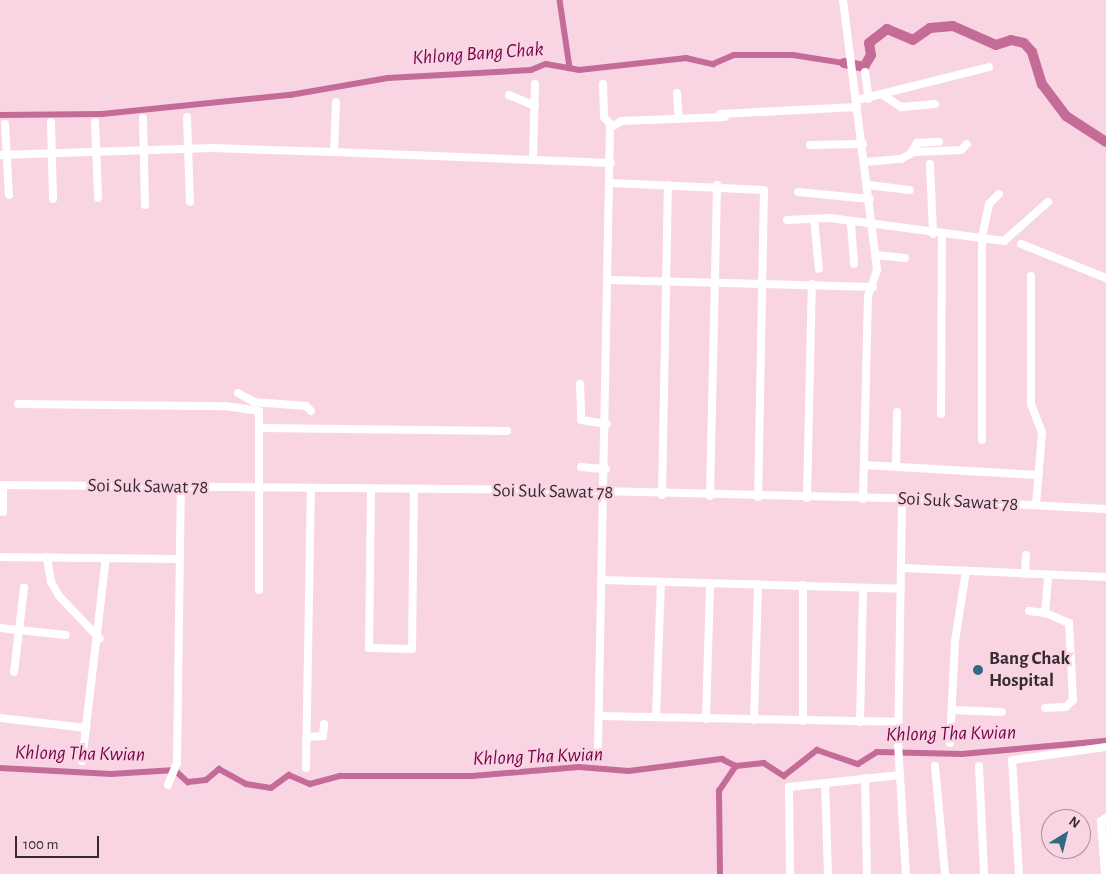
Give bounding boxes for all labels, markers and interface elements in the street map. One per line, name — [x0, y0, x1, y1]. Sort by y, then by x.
water label: Khlong Bang Chak — [412, 37, 544, 71]
street label: Soi Suk Sawat 78 — [87, 475, 209, 499]
street label: Soi Suk Sawat 78 — [492, 480, 614, 504]
street label: Soi Suk Sawat 78 — [897, 487, 1019, 517]
place label: Bang Chak Hospital — [989, 648, 1070, 692]
marker: Bang Chak Hospital — [971, 663, 985, 677]
water label: Khlong Tha Kwian — [886, 721, 1016, 747]
water label: Khlong Tha Kwian — [15, 741, 145, 767]
water label: Khlong Tha Kwian — [472, 743, 604, 771]
north arrow — [1041, 809, 1091, 859]
text: N — [1066, 814, 1082, 831]
scale bar — [18, 826, 101, 858]
text: 100 m — [23, 837, 58, 852]

